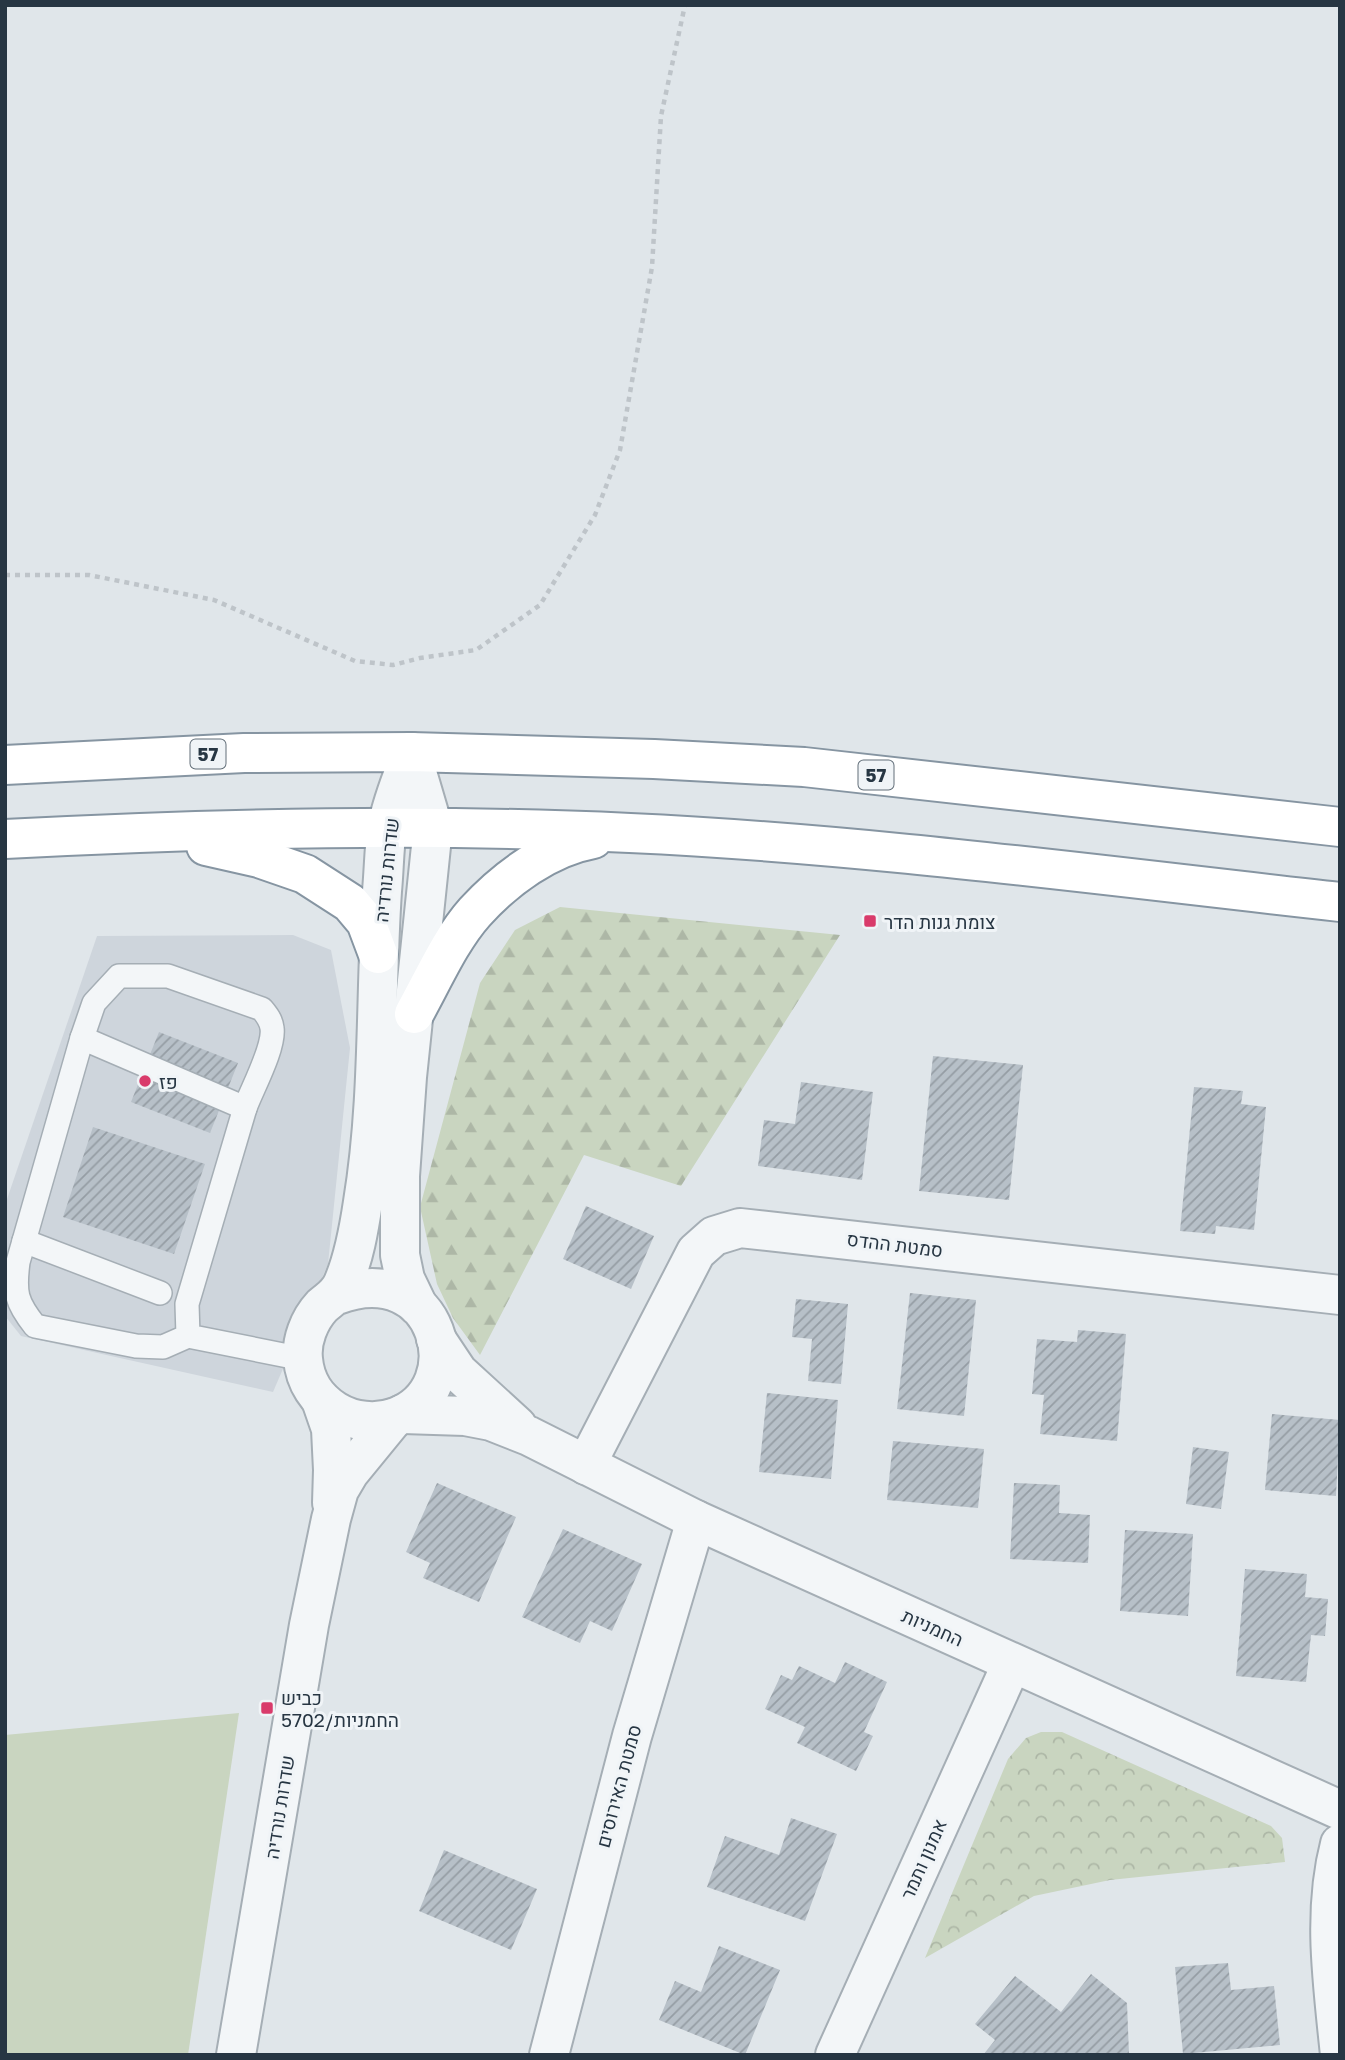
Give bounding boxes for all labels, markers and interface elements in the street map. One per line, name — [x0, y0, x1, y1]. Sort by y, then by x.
road number: 57 — [190, 740, 226, 768]
road number: 57 — [858, 760, 894, 790]
street label: שדרות נורדיה — [369, 817, 403, 923]
place label: צומת גנות הדר — [884, 910, 996, 933]
marker: צומת גנות הדר — [862, 913, 878, 929]
place label: פז — [159, 1070, 178, 1093]
marker: פז — [137, 1073, 153, 1089]
street label: סמטת ההדס — [846, 1227, 944, 1261]
street label: החמניות — [899, 1603, 967, 1651]
place label: כביש 5702/החמניות — [281, 1686, 399, 1731]
marker: כביש 5702/החמניות — [259, 1700, 275, 1716]
street label: סמטת האירוסים — [591, 1722, 645, 1850]
street label: שדרות נורדיה — [259, 1753, 299, 1861]
street label: אמנון ותמר — [895, 1815, 951, 1903]

